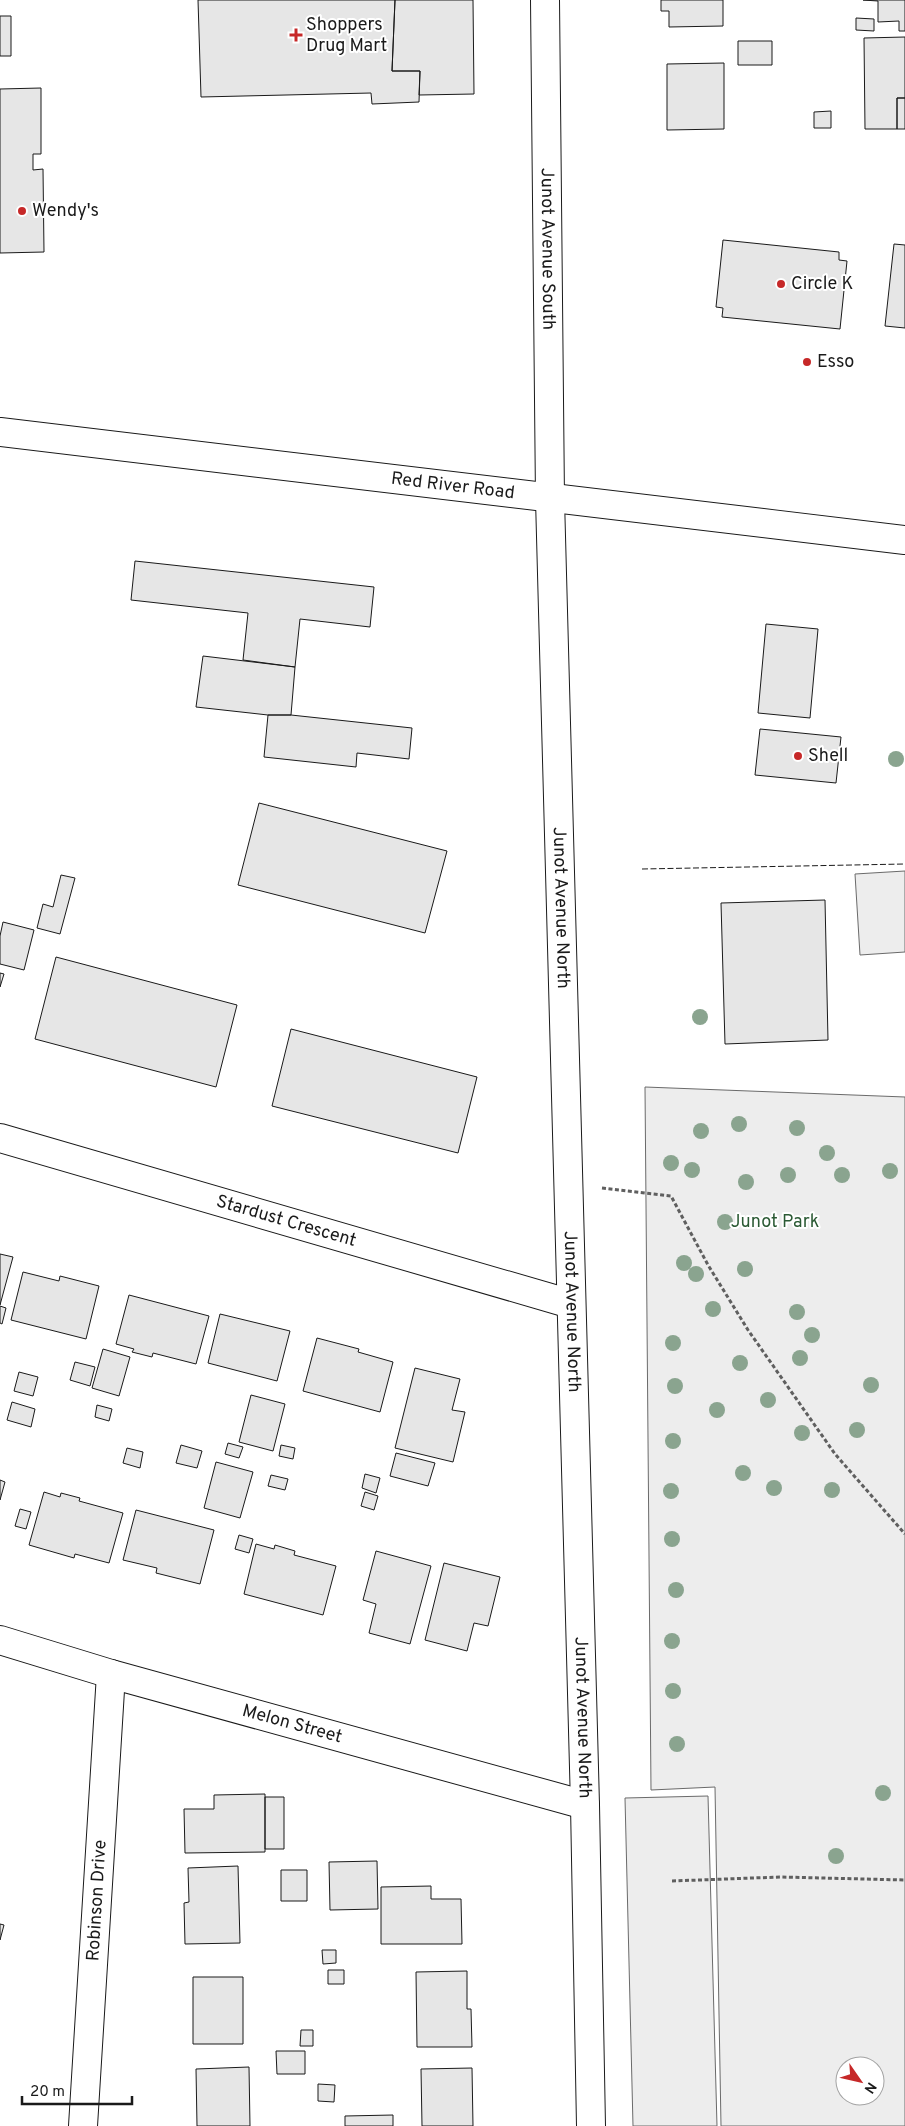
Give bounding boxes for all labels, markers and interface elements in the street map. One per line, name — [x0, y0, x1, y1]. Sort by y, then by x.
place label: Shoppers Drug Mart — [306, 14, 387, 58]
marker: Shoppers Drug Mart — [290, 29, 302, 41]
street label: Junot Avenue South — [535, 168, 560, 330]
place label: Wendy's — [32, 200, 99, 223]
marker: Wendy's — [16, 205, 28, 217]
place label: Circle K — [791, 273, 853, 296]
marker: Circle K — [775, 278, 787, 290]
place label: Esso — [817, 351, 854, 374]
marker: Esso — [801, 356, 813, 368]
street label: Red River Road — [390, 467, 516, 505]
place label: Shell — [808, 745, 848, 768]
marker: Shell — [792, 750, 804, 762]
street label: Junot Avenue North — [547, 827, 575, 989]
street label: Stardust Crescent — [213, 1190, 359, 1252]
park label: Junot Park — [731, 1211, 819, 1234]
street label: Junot Avenue North — [558, 1231, 585, 1393]
street label: Junot Avenue North — [569, 1636, 596, 1799]
street label: Melon Street — [239, 1699, 345, 1749]
street label: Robinson Drive — [82, 1839, 112, 1962]
north arrow — [835, 2056, 885, 2106]
scale bar — [22, 2074, 132, 2106]
text: N — [860, 2079, 879, 2096]
text: 20 m — [30, 2083, 65, 2102]

